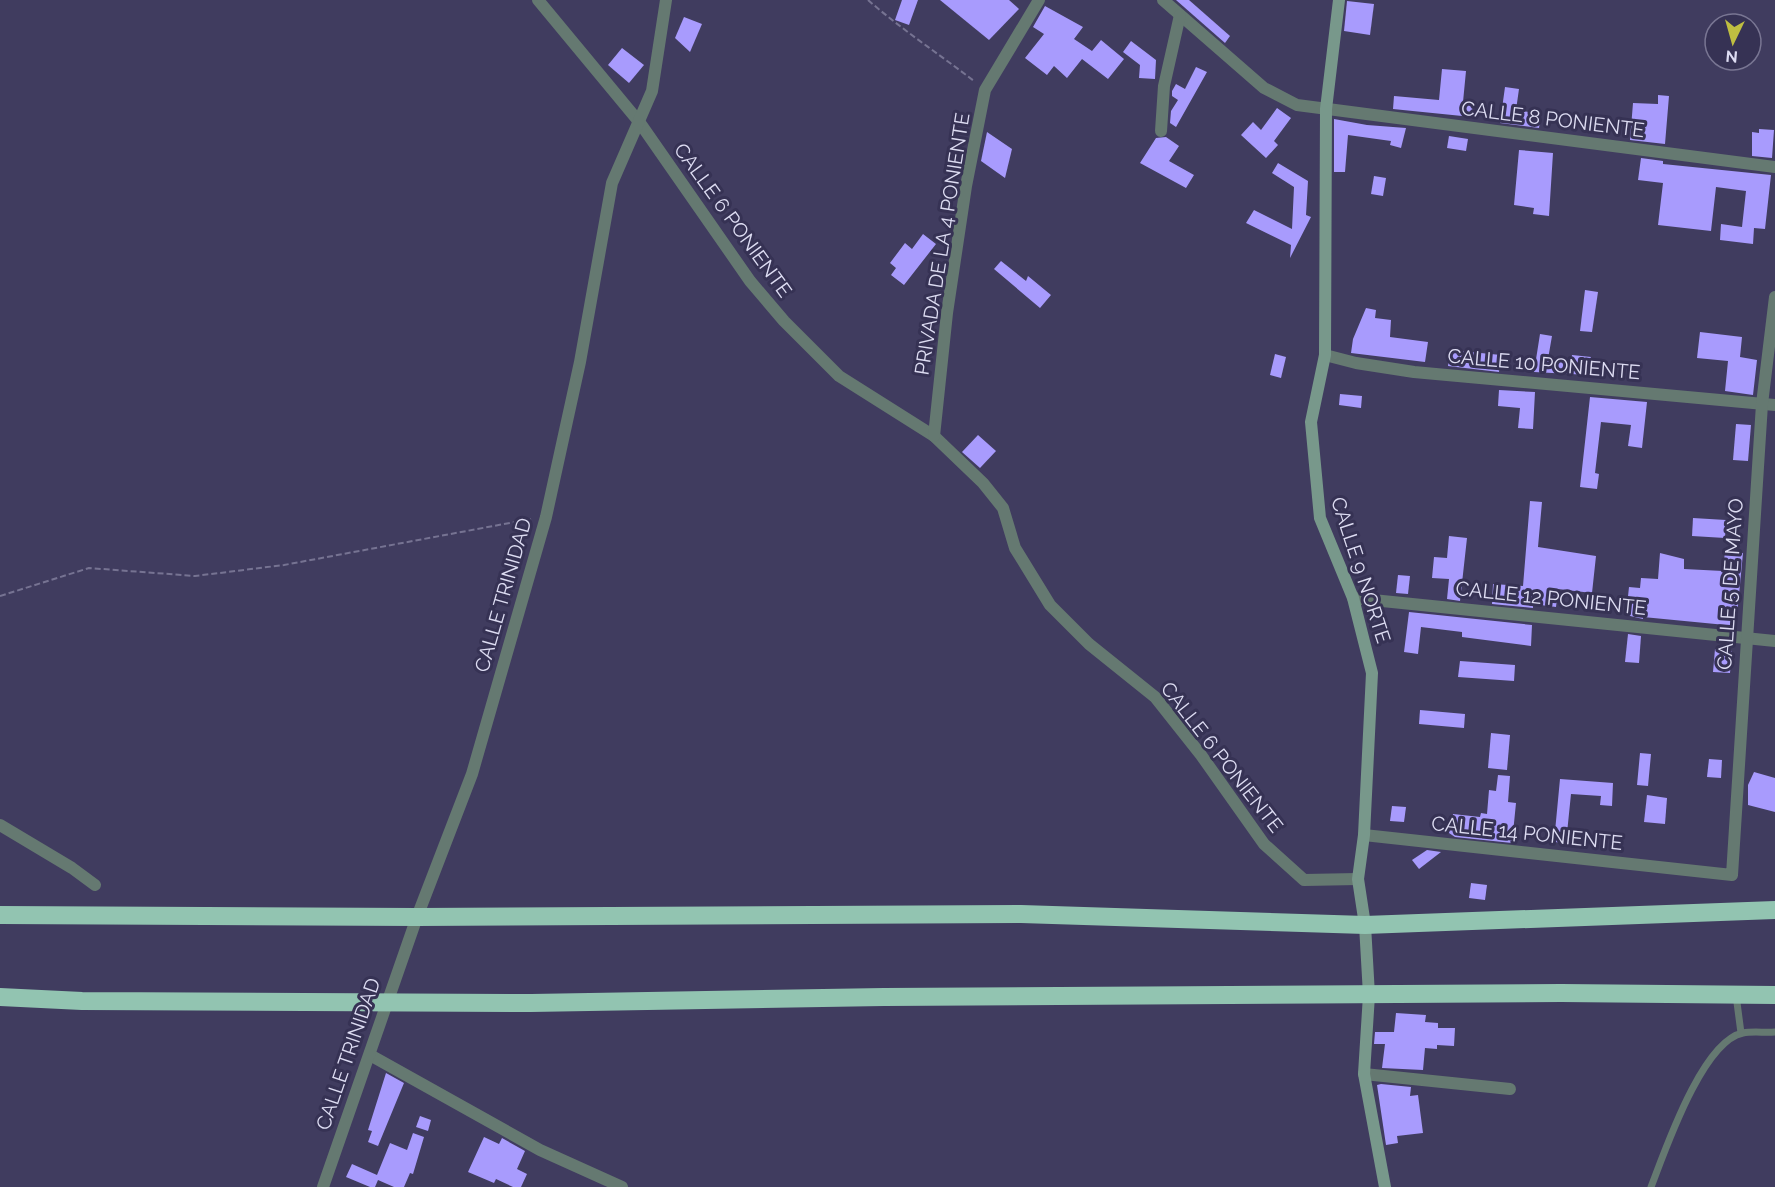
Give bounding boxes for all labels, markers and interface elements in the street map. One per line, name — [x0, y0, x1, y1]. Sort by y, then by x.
north arrow — [1703, 12, 1763, 72]
text: N — [1725, 46, 1739, 66]
street label: CALLE 8 PONIENTE — [1460, 96, 1646, 142]
street label: PRIVADA DE LA 4 PONIENTE — [909, 111, 975, 377]
street label: CALLE 6 PONIENTE — [669, 138, 797, 302]
street label: CALLE 10 PONIENTE — [1447, 344, 1641, 384]
street label: CALLE 9 NORTE — [1326, 494, 1396, 646]
street label: CALLE 5 DE MAYO — [1712, 497, 1748, 671]
street label: CALLE TRINIDAD — [470, 515, 536, 675]
street label: CALLE 12 PONIENTE — [1454, 576, 1648, 620]
street label: CALLE 6 PONIENTE — [1156, 677, 1288, 837]
street label: CALLE 14 PONIENTE — [1430, 811, 1624, 855]
street label: CALLE TRINIDAD — [311, 975, 385, 1133]

